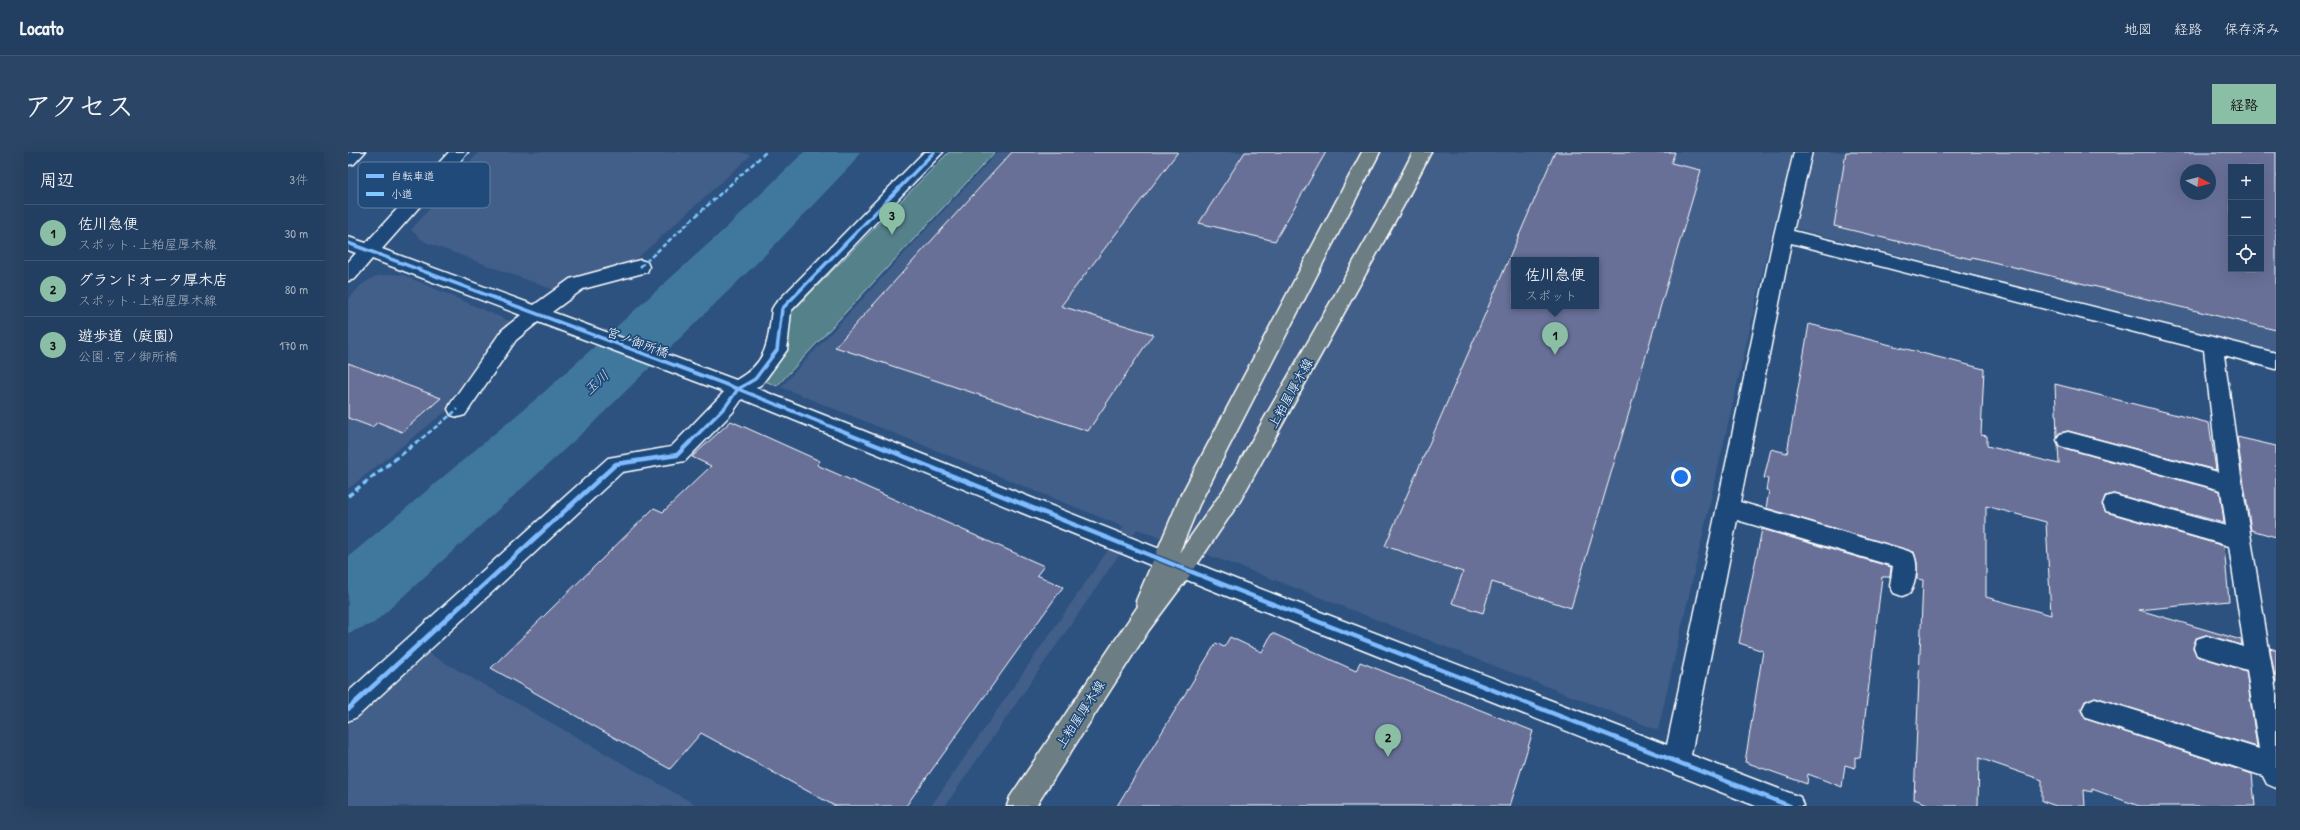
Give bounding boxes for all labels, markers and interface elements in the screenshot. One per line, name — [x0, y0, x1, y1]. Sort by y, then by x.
text: Locato — [20, 15, 64, 41]
text: 地図 — [2124, 19, 2152, 38]
text: 経路 — [2174, 19, 2202, 38]
text: 保存済み — [2224, 19, 2280, 38]
button: 経路 — [2212, 84, 2276, 124]
text: アクセス — [24, 87, 134, 125]
legend — [358, 162, 490, 208]
north arrow — [2180, 164, 2216, 200]
map controls — [2228, 164, 2264, 272]
button: + — [2228, 164, 2264, 200]
text: 周辺 — [40, 168, 74, 191]
text: 自転車道 — [391, 169, 435, 183]
text: 3件 — [289, 170, 308, 188]
text: 小道 — [391, 187, 413, 201]
button: − — [2228, 200, 2264, 236]
pin: 3 — [879, 202, 905, 235]
text: 佐川急便 — [78, 213, 138, 234]
text: 1 — [51, 224, 55, 242]
text: 30 m — [285, 224, 308, 242]
text: スポット · 上粕屋厚木線 — [78, 235, 217, 253]
button: locate — [2228, 236, 2264, 272]
popup — [1511, 257, 1599, 309]
text: 佐川急便 — [1525, 264, 1585, 285]
text: グランドオータ厚木店 — [78, 269, 228, 290]
text: 2 — [50, 280, 56, 298]
text: 80 m — [285, 280, 308, 298]
text: スポット — [1525, 286, 1577, 304]
text: スポット · 上粕屋厚木線 — [78, 291, 217, 309]
street label: 宮ノ御所橋 — [604, 322, 672, 362]
pin: 1 — [1542, 322, 1568, 355]
text: 遊歩道（庭園） — [78, 325, 183, 346]
text: 3 — [50, 336, 56, 354]
text: 170 m — [279, 336, 308, 354]
text: 公園 · 宮ノ御所橋 — [78, 347, 178, 365]
street label: 上粕屋厚木線 — [1263, 354, 1317, 431]
water label: 玉川 — [579, 366, 613, 398]
your location — [1671, 467, 1691, 487]
street label: 上粕屋厚木線 — [1051, 676, 1109, 752]
pin: 2 — [1375, 724, 1401, 757]

